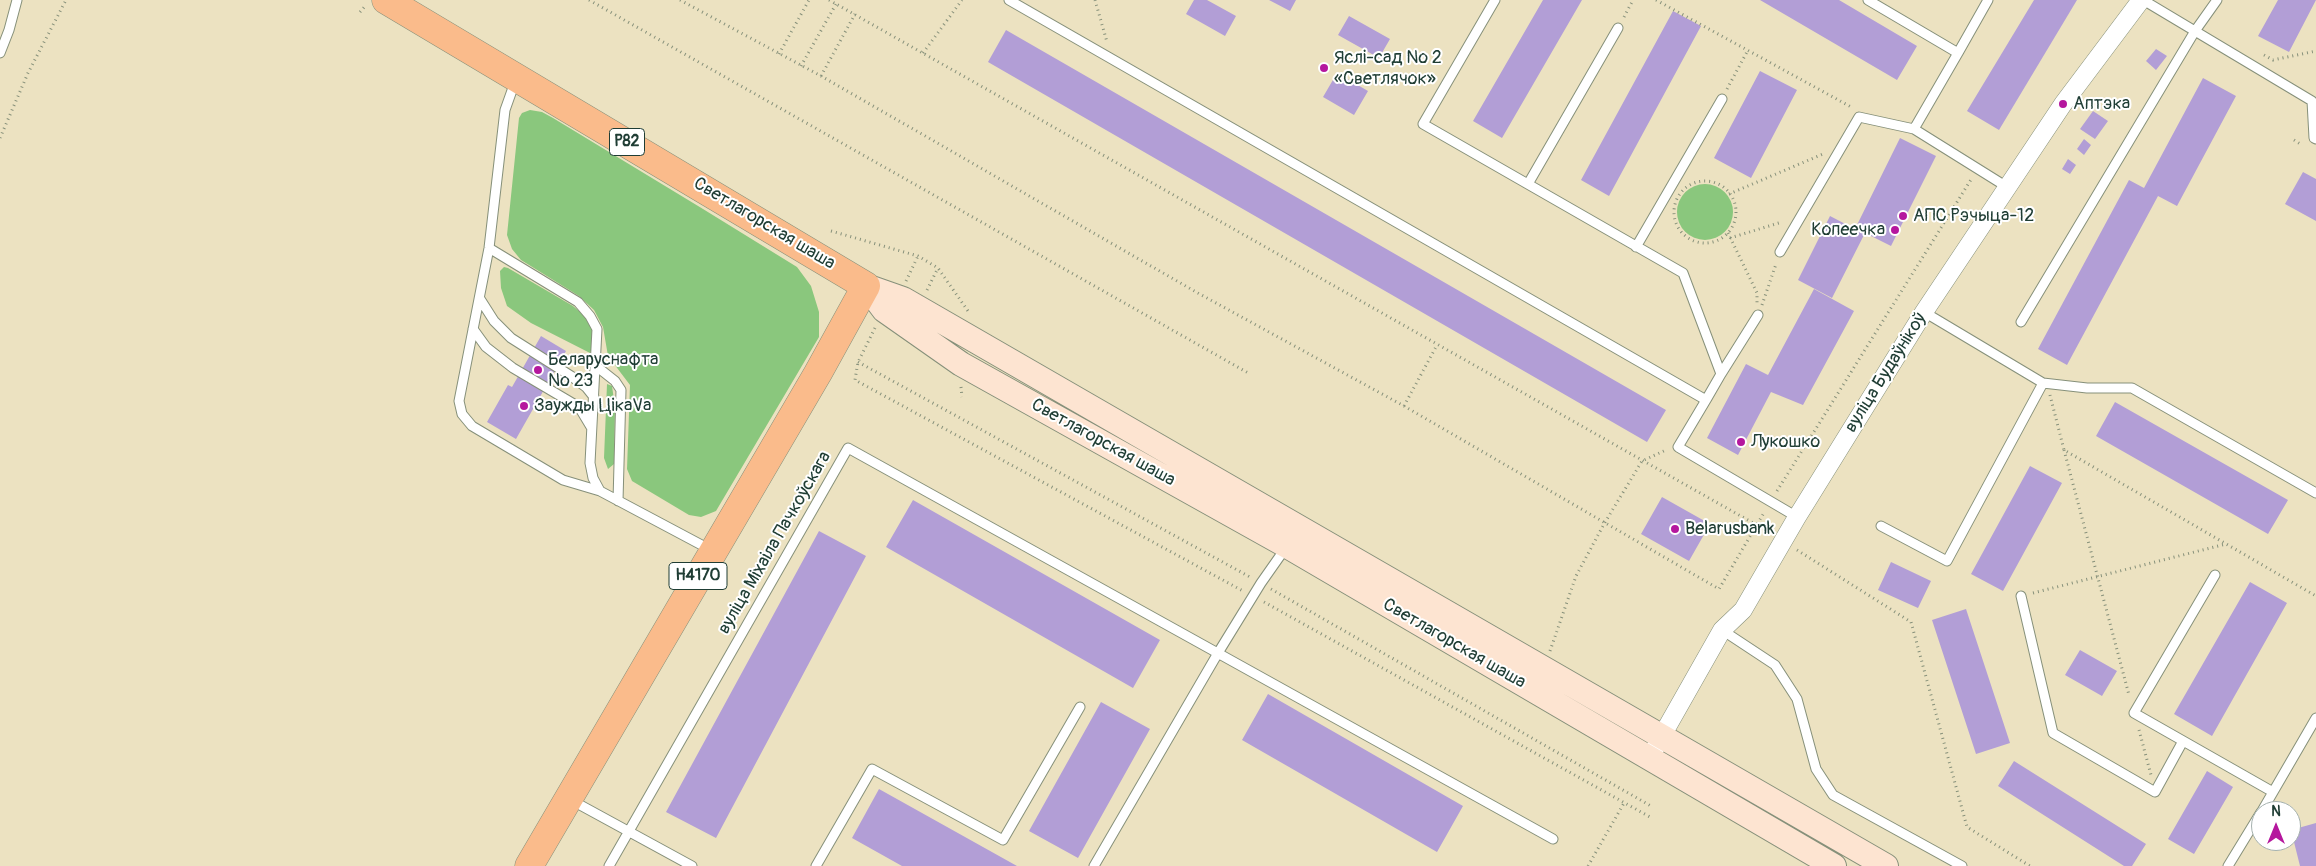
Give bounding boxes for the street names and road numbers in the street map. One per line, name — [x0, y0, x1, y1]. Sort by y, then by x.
road number: Р82 — [610, 128, 644, 156]
street label: Светлагорская шаша — [689, 173, 839, 275]
street label: вуліца Будаўнікоў — [1841, 309, 1931, 437]
street label: Светлагорская шаша — [1027, 394, 1179, 492]
street label: вуліца Міхаіла Пачкоўскага — [714, 448, 836, 638]
road number: Н4170 — [669, 562, 727, 590]
street label: Светлагорская шаша — [1379, 594, 1529, 694]

